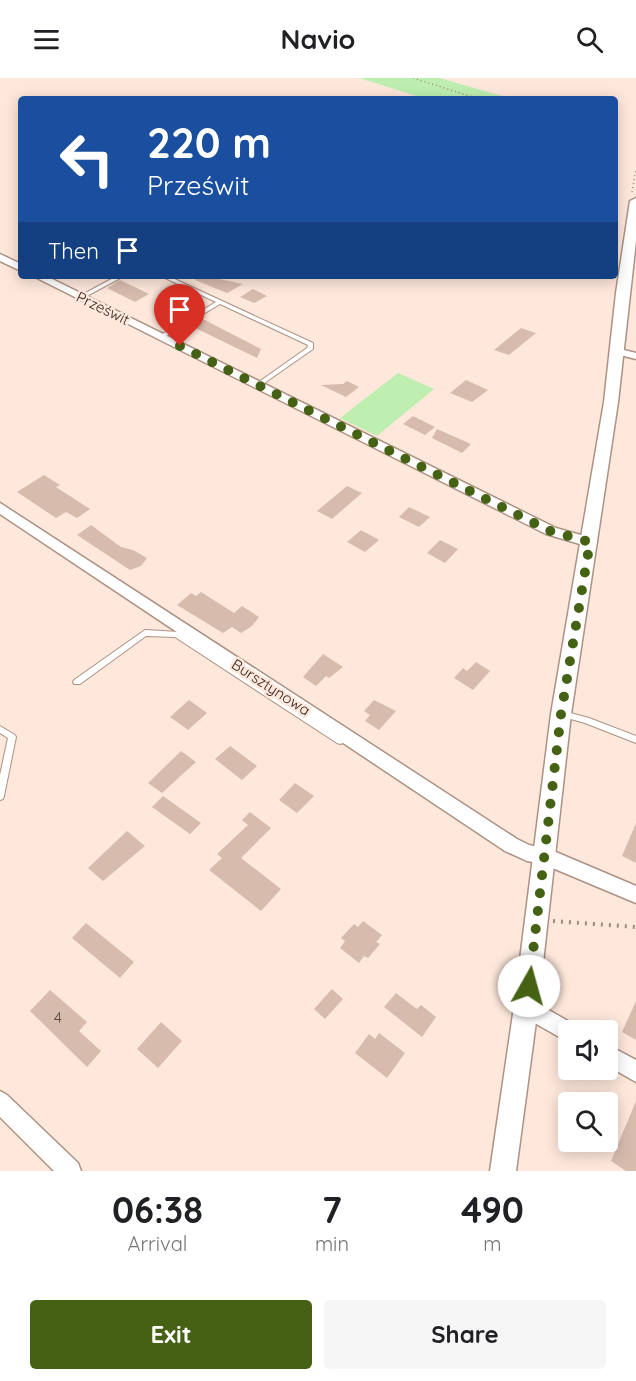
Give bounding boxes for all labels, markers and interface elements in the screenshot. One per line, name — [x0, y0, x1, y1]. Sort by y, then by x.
text: Navio — [281, 22, 355, 56]
icon: menu — [30, 23, 63, 56]
icon: search — [573, 23, 606, 56]
text: 220 m — [147, 116, 271, 169]
icon: left — [48, 120, 126, 198]
text: Prześwit — [147, 168, 249, 202]
icon: arrive — [111, 234, 144, 267]
text: Then — [48, 237, 99, 265]
pin — [154, 284, 205, 346]
street label: Prześwit — [73, 287, 133, 329]
icon: arrive — [163, 293, 196, 326]
street label: Bursztynowa — [228, 655, 314, 719]
position arrow — [497, 954, 561, 1018]
house number: 4 — [54, 1008, 62, 1027]
map controls — [558, 1020, 618, 1152]
button: sound — [558, 1020, 618, 1080]
button: search — [558, 1092, 618, 1152]
text: 06:38 — [112, 1187, 203, 1232]
text: 7 — [322, 1187, 342, 1232]
text: 490 — [461, 1187, 524, 1232]
text: Arrival — [127, 1231, 187, 1256]
text: min — [315, 1231, 349, 1256]
text: m — [483, 1231, 502, 1256]
button: Exit — [30, 1300, 312, 1369]
button: Share — [324, 1300, 606, 1369]

